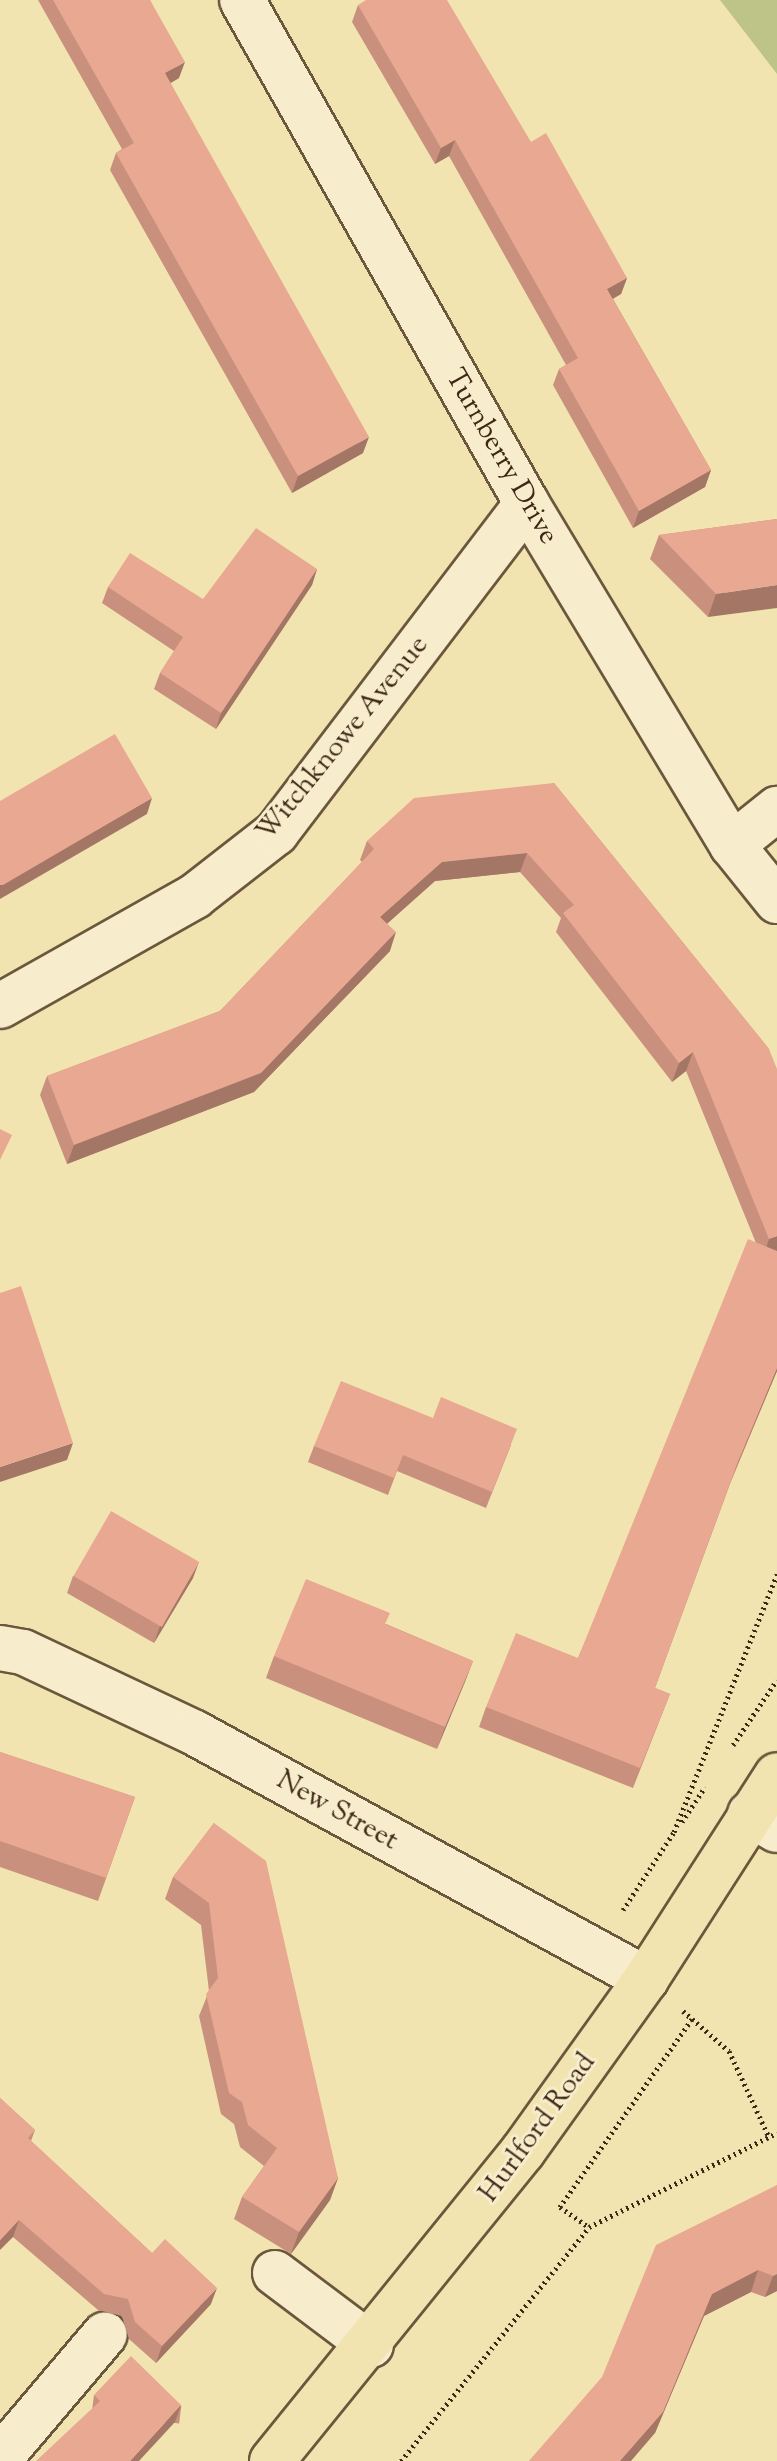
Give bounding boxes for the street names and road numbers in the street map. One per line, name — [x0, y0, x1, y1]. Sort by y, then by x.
street label: Turnberry Drive — [437, 363, 565, 551]
street label: Witchknowe Avenue — [250, 630, 436, 848]
street label: New Street — [270, 1764, 404, 1858]
street label: Hurlford Road — [473, 2047, 603, 2209]

